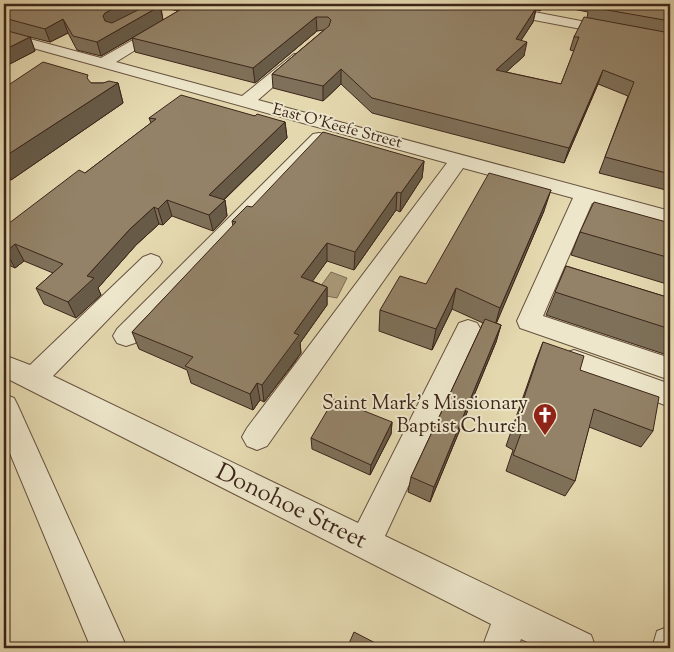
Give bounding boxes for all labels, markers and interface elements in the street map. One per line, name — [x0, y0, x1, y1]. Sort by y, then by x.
street label: East O'Keefe Street — [270, 99, 405, 155]
place label: Saint Mark's Missionary Baptist Church — [322, 390, 528, 442]
church icon: Saint Mark's Missionary Baptist Church — [532, 402, 558, 436]
street label: Donohoe Street — [210, 456, 372, 558]

